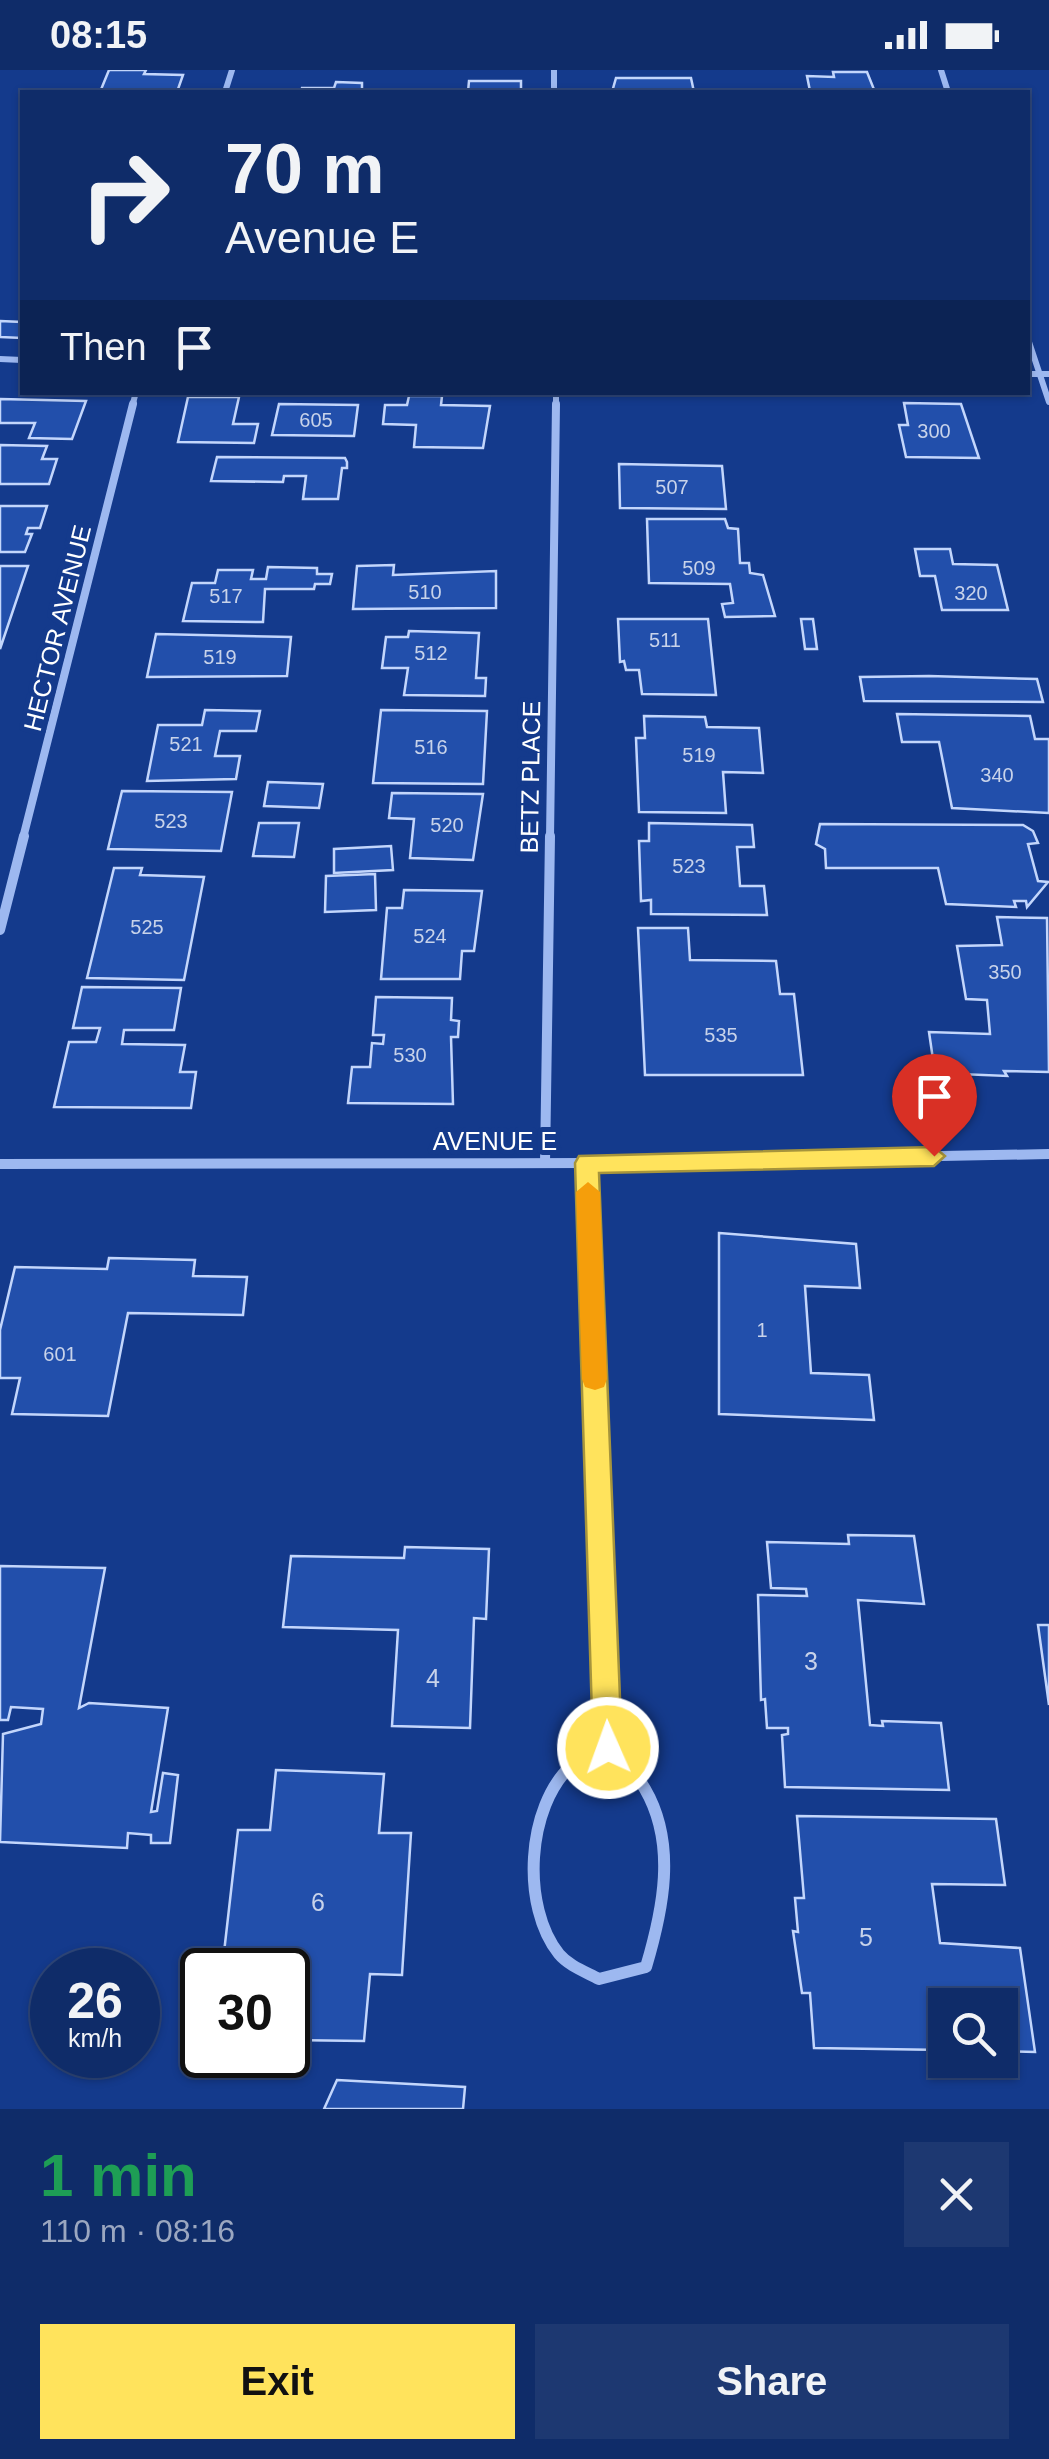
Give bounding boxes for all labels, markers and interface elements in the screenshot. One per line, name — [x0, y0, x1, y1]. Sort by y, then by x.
text: 08:15 — [50, 14, 147, 56]
icon: right — [60, 130, 190, 260]
text: 70 m — [225, 130, 385, 208]
text: Avenue E — [225, 212, 419, 263]
icon: arrive — [167, 320, 222, 375]
text: Then — [60, 326, 147, 368]
house number: 605 — [299, 409, 333, 431]
house number: 300 — [917, 420, 951, 442]
house number: 507 — [655, 476, 689, 498]
street label: HECTOR AVENUE — [18, 522, 96, 734]
house number: 509 — [682, 557, 716, 579]
house number: 510 — [408, 581, 442, 603]
house number: 320 — [954, 582, 988, 604]
house number: 517 — [209, 585, 243, 607]
house number: 511 — [649, 629, 681, 651]
house number: 512 — [414, 642, 448, 664]
house number: 519 — [203, 646, 237, 668]
street label: BETZ PLACE — [515, 700, 545, 854]
house number: 521 — [169, 733, 203, 755]
house number: 516 — [414, 736, 448, 758]
house number: 519 — [682, 744, 716, 766]
house number: 340 — [980, 764, 1014, 786]
house number: 523 — [154, 810, 188, 832]
house number: 520 — [430, 814, 464, 836]
house number: 523 — [672, 855, 706, 877]
house number: 525 — [130, 916, 164, 938]
house number: 524 — [413, 925, 447, 947]
house number: 350 — [988, 961, 1022, 983]
house number: 535 — [704, 1024, 738, 1046]
house number: 530 — [393, 1044, 427, 1066]
pin — [892, 1054, 977, 1157]
icon: arrive — [907, 1069, 962, 1124]
street label: AVENUE E — [433, 1127, 557, 1155]
house number: 1 — [756, 1319, 768, 1341]
house number: 601 — [43, 1343, 77, 1365]
house number: 3 — [804, 1647, 818, 1675]
house number: 4 — [426, 1664, 440, 1692]
position arrow — [556, 1696, 660, 1800]
house number: 6 — [311, 1888, 325, 1916]
house number: 5 — [859, 1923, 873, 1951]
speed limit sign: 30 — [180, 1948, 310, 2078]
text: 26 — [67, 1973, 123, 2029]
map controls — [928, 1988, 1018, 2078]
button: search — [928, 1988, 1018, 2078]
text: km/h — [68, 2024, 122, 2052]
text: 1 min — [40, 2142, 197, 2209]
button: close — [904, 2142, 1009, 2247]
text: 110 m · 08:16 — [40, 2213, 235, 2249]
button: Exit — [40, 2324, 515, 2439]
button: Share — [535, 2324, 1009, 2439]

